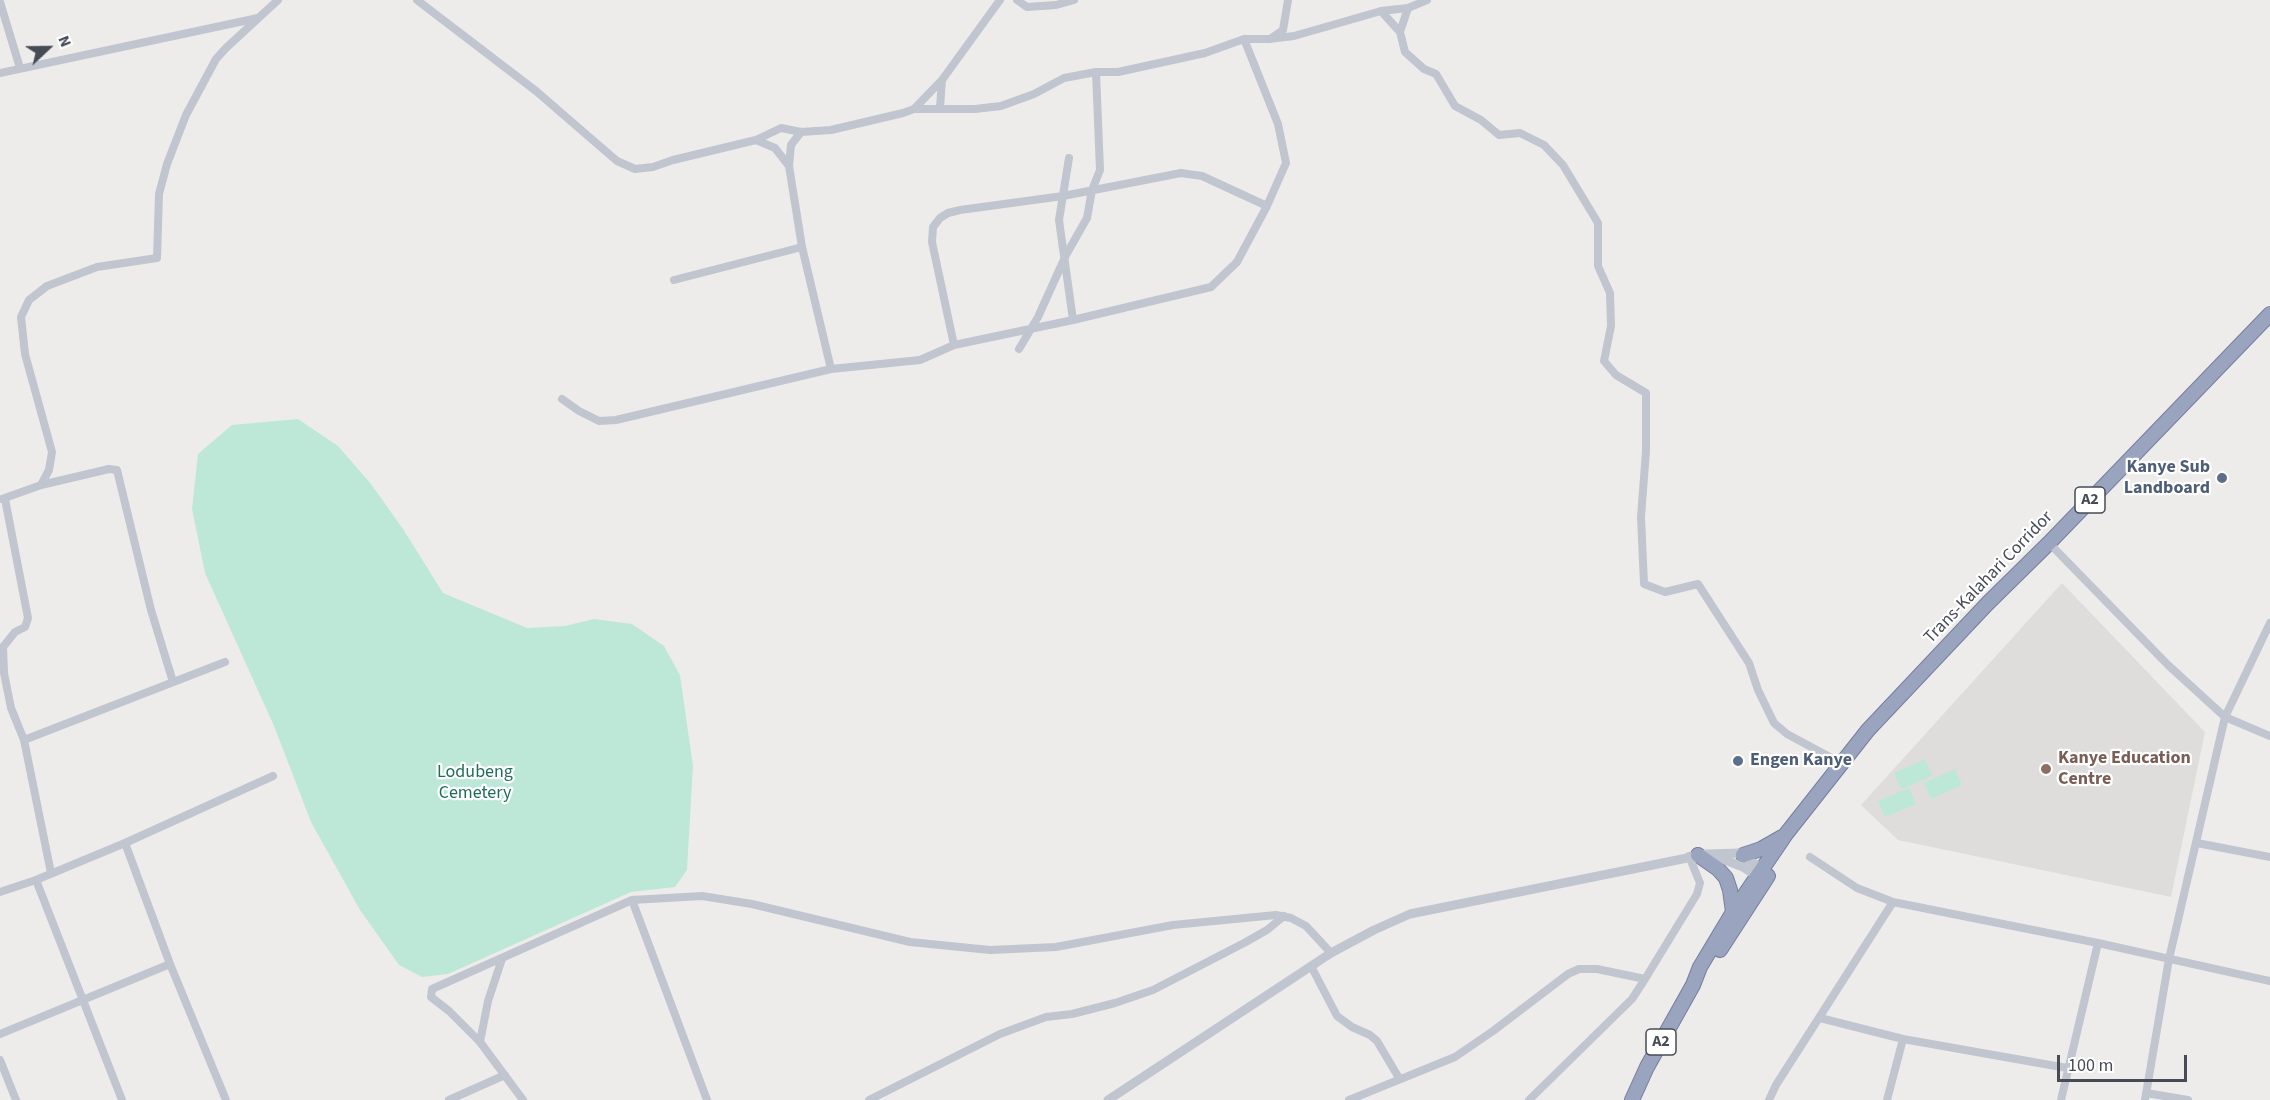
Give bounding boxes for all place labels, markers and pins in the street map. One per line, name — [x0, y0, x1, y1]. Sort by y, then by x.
place label: Kanye Sub Landboard — [2124, 457, 2210, 500]
marker: Kanye Sub Landboard — [2215, 471, 2229, 485]
place label: Kanye Education Centre — [2058, 748, 2191, 790]
place label: Engen Kanye — [1750, 750, 1852, 772]
marker: Engen Kanye — [1731, 754, 1745, 768]
marker: Kanye Education Centre — [2039, 762, 2053, 776]

